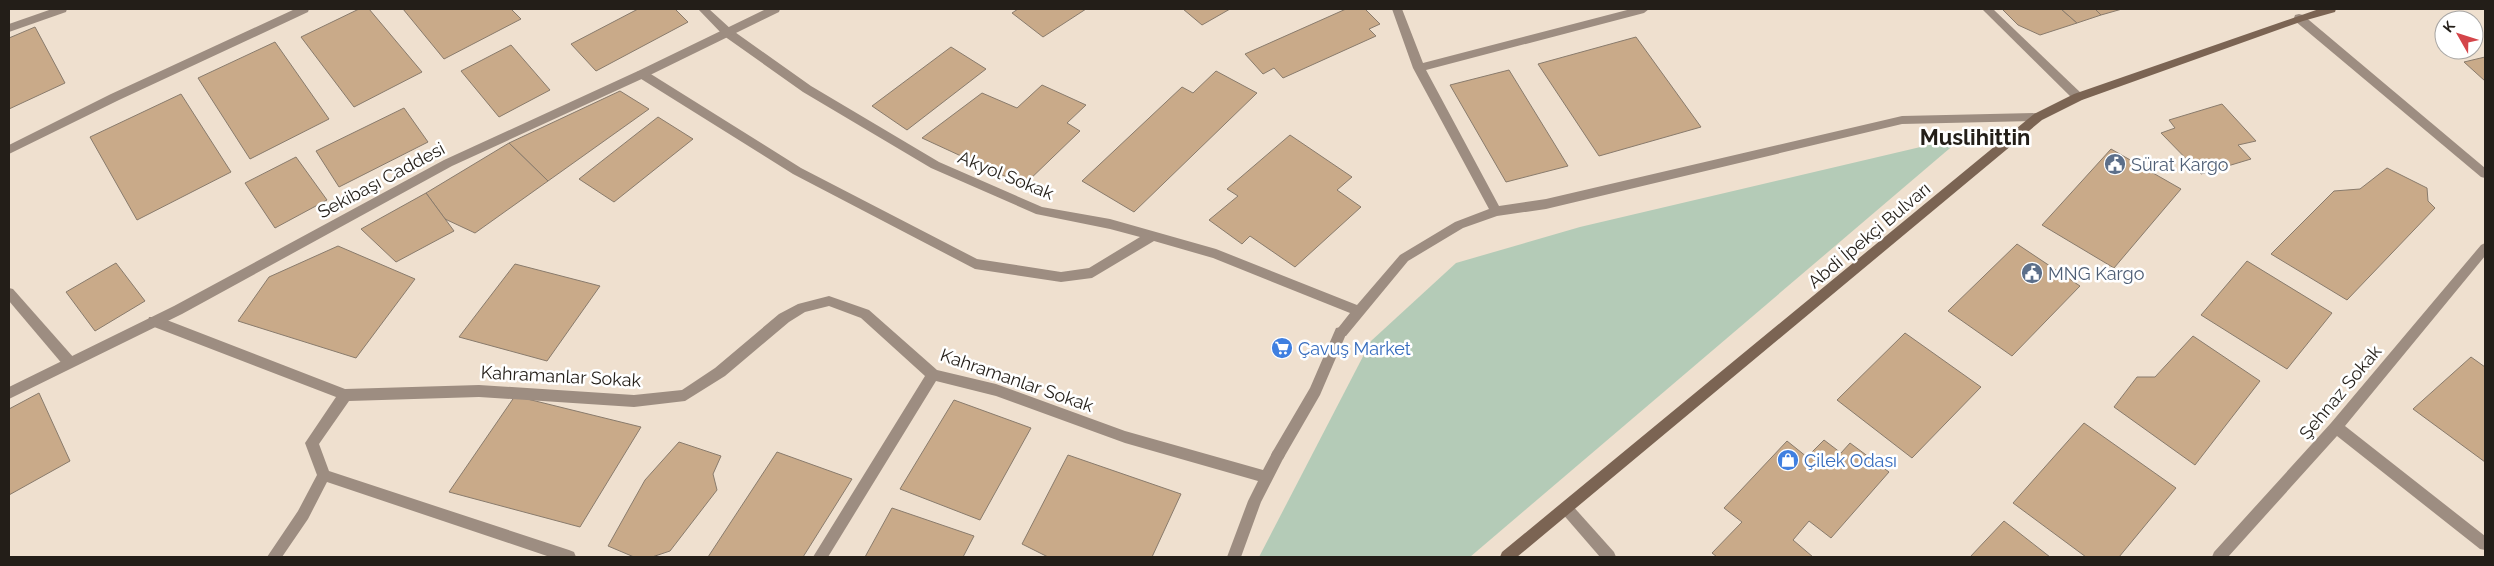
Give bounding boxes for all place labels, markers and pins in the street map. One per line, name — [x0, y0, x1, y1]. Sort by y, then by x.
public building icon: Sürat Kargo — [2103, 152, 2127, 176]
place label: Sürat Kargo — [2131, 154, 2229, 175]
public building icon: MNG Kargo — [2020, 261, 2044, 285]
place label: MNG Kargo — [2048, 263, 2145, 284]
supermarket icon: Çavuş Market — [1270, 336, 1294, 360]
place label: Çavuş Market — [1298, 338, 1411, 359]
shop icon: Çilek Odası — [1776, 448, 1800, 472]
place label: Çilek Odası — [1804, 450, 1897, 471]

